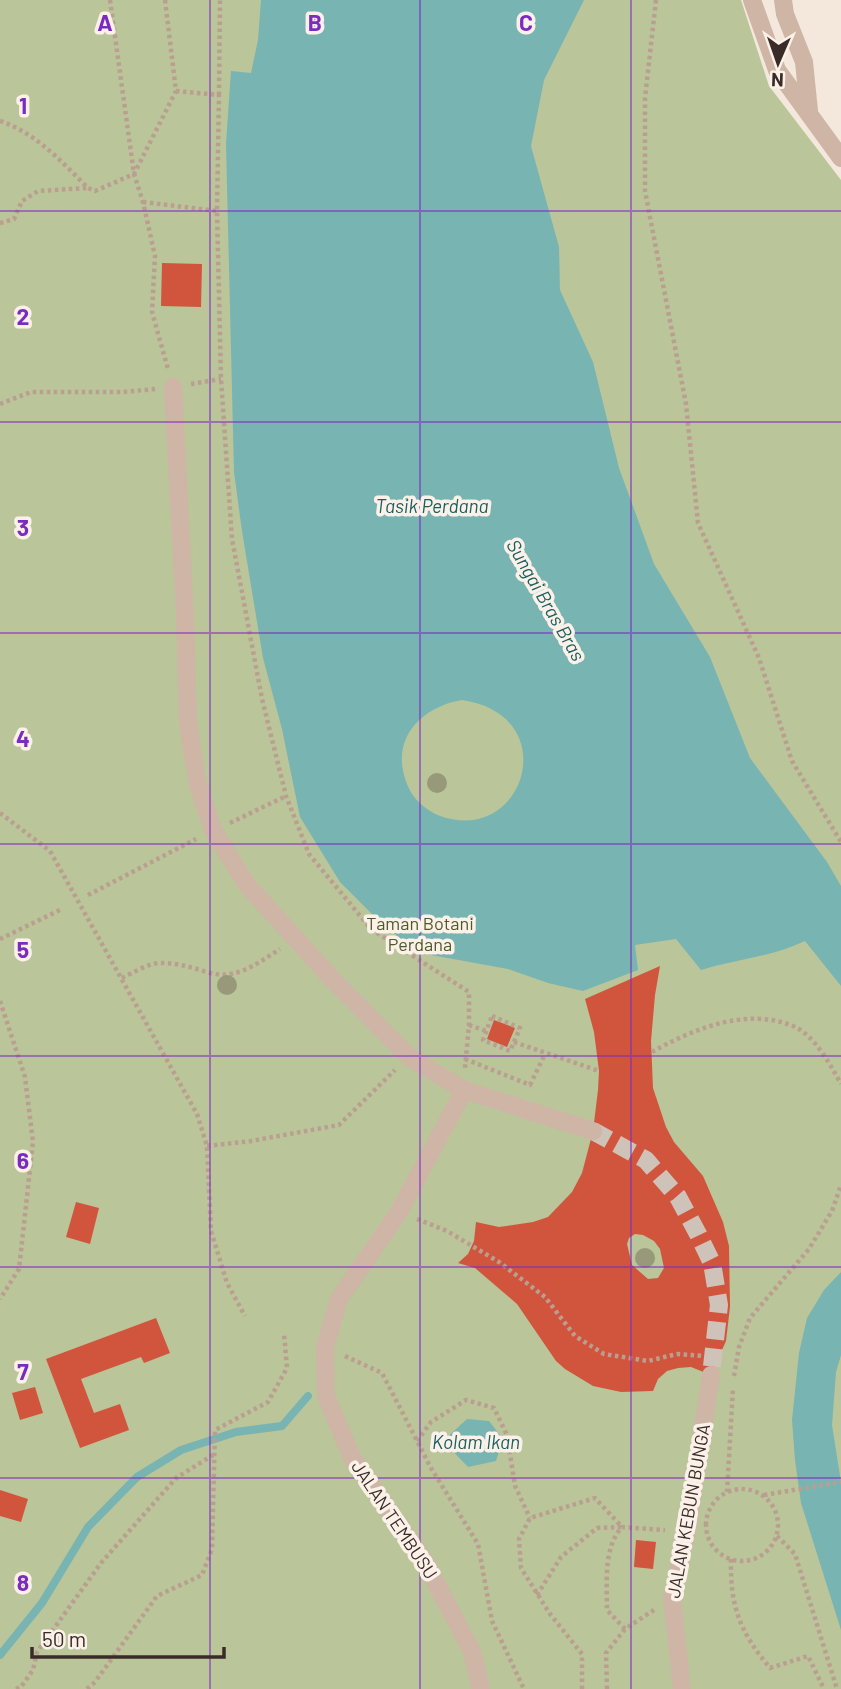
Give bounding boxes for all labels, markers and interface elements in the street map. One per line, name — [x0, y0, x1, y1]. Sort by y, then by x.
text: A — [97, 8, 113, 36]
text: B — [308, 8, 322, 36]
text: C — [519, 8, 533, 36]
north arrow — [743, 28, 813, 98]
text: N — [771, 69, 784, 92]
text: 1 — [19, 91, 27, 119]
text: 2 — [17, 302, 29, 330]
water label: Tasik Perdana — [375, 494, 489, 517]
text: 3 — [17, 513, 29, 541]
water label: Sungai Bras Bras — [502, 535, 591, 665]
text: 4 — [16, 724, 30, 752]
park label: Taman Botani Perdana — [366, 912, 474, 955]
text: 5 — [17, 935, 29, 963]
text: 6 — [17, 1146, 29, 1174]
text: 7 — [17, 1357, 29, 1385]
street label: JALAN KEBUN BUNGA — [662, 1422, 714, 1600]
water label: Kolam Ikan — [432, 1430, 520, 1453]
street label: JALAN TEMBUSU — [347, 1456, 443, 1583]
text: 8 — [17, 1568, 29, 1596]
scale bar — [32, 1616, 224, 1660]
text: 50 m — [42, 1626, 86, 1651]

